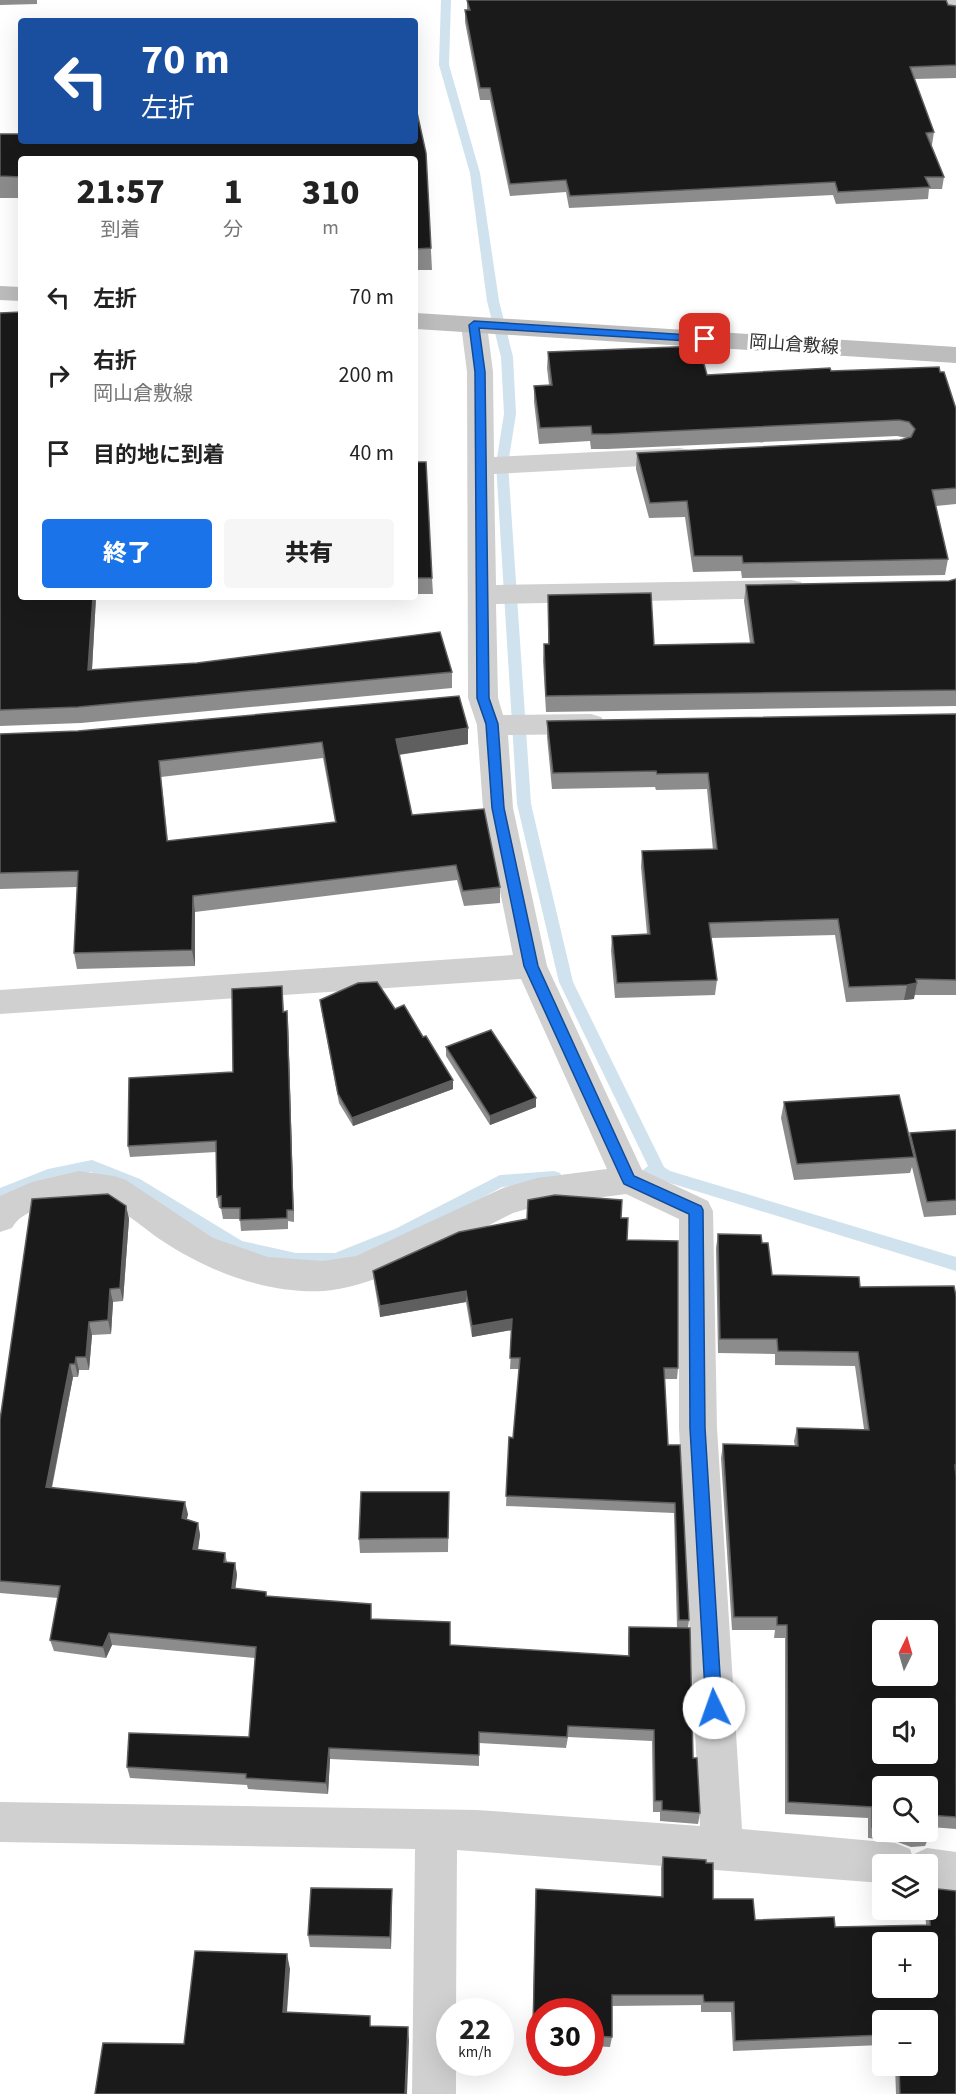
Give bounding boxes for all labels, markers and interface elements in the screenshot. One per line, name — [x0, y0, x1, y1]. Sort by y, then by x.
text: 70 m — [141, 30, 230, 90]
icon: left — [42, 42, 120, 120]
text: 左折 — [141, 89, 195, 128]
text: 21:57 — [77, 166, 165, 217]
text: 1 — [224, 166, 243, 217]
text: 310 — [302, 167, 359, 218]
text: m — [322, 214, 339, 242]
text: 到着 — [101, 216, 141, 244]
text: 分 — [223, 216, 243, 244]
icon: left — [42, 281, 75, 314]
text: 70 m — [349, 281, 394, 313]
text: 左折 — [93, 283, 137, 315]
pin — [679, 313, 730, 364]
icon: arrive — [688, 322, 721, 355]
street label: 岡山倉敷線 — [748, 329, 840, 361]
text: 右折 — [93, 345, 137, 377]
icon: right — [42, 359, 75, 392]
text: 200 m — [339, 359, 394, 391]
text: 岡山倉敷線 — [93, 380, 193, 408]
icon: arrive — [42, 437, 75, 470]
text: 40 m — [349, 437, 394, 469]
text: 目的地に到着 — [93, 439, 225, 471]
button: 終了 — [42, 519, 212, 588]
button: 共有 — [224, 519, 394, 588]
north arrow — [872, 1620, 938, 1686]
map controls — [872, 1620, 938, 2076]
position arrow — [682, 1676, 746, 1740]
button: sound — [872, 1698, 938, 1764]
button: search — [872, 1776, 938, 1842]
button: layers — [872, 1854, 938, 1920]
button: + — [872, 1932, 938, 1998]
speed limit sign: 30 — [526, 1998, 604, 2076]
text: 22 — [459, 2008, 491, 2051]
button: − — [872, 2010, 938, 2076]
text: km/h — [458, 2042, 492, 2063]

